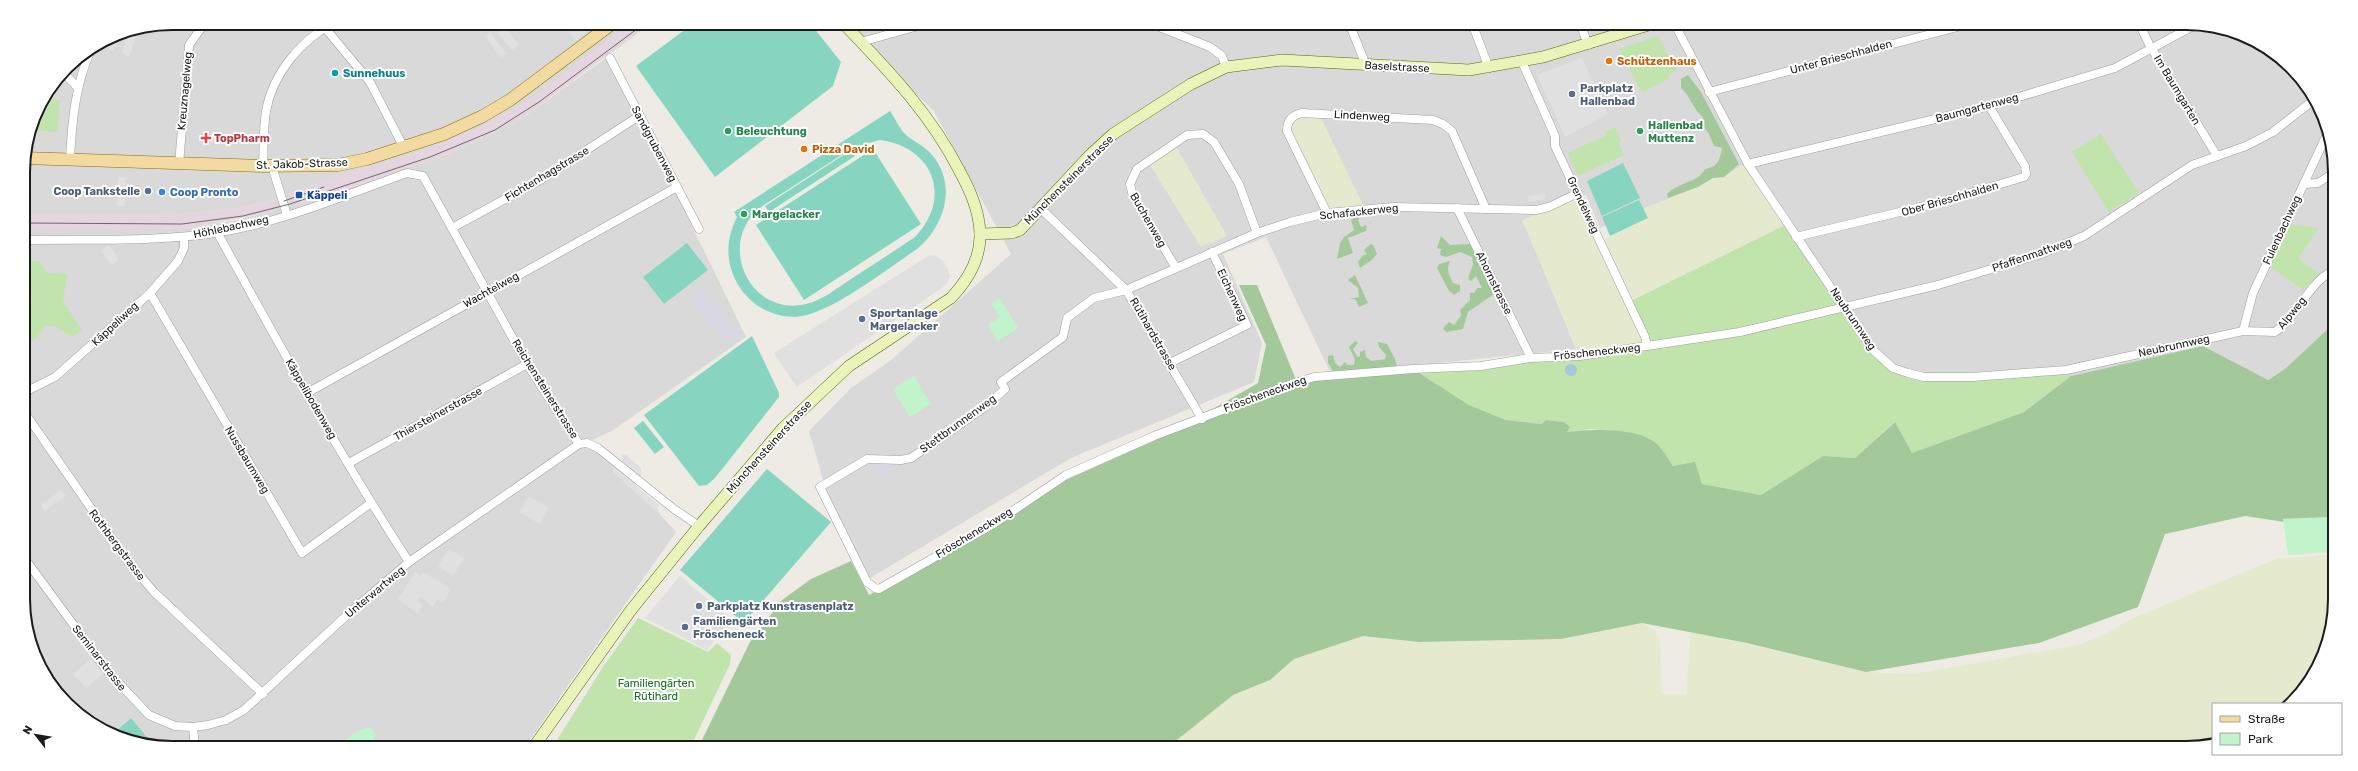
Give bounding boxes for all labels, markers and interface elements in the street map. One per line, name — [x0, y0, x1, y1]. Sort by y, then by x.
street label: Unter Brieschhalden — [1789, 37, 1893, 77]
street label: Kreuznagelweg — [175, 51, 195, 131]
street label: Im Baumgarten — [2151, 53, 2203, 127]
place label: Schützenhaus — [1617, 55, 1697, 68]
marker: Schützenhaus — [1604, 56, 1614, 66]
street label: Baselstrasse — [1364, 59, 1430, 75]
place label: Sunnehuus — [343, 67, 405, 80]
marker: Sunnehuus — [330, 68, 340, 78]
place label: Parkplatz Hallenbad — [1580, 82, 1635, 108]
marker: Parkplatz Hallenbad — [1567, 89, 1577, 99]
street label: Baumgartenweg — [1934, 91, 2020, 125]
street label: Sandgrubenweg — [628, 104, 680, 184]
street label: Lindenweg — [1334, 108, 1390, 124]
place label: Hallenbad Muttenz — [1648, 119, 1703, 145]
place label: Beleuchtung — [736, 125, 807, 138]
marker: Beleuchtung — [723, 126, 733, 136]
marker: Hallenbad Muttenz — [1635, 126, 1645, 136]
place label: TopPharm — [214, 132, 270, 145]
marker: TopPharm — [201, 133, 211, 143]
street label: Münchensteinerstrasse — [1022, 133, 1116, 227]
place label: Pizza David — [812, 143, 874, 156]
street label: Fichtenhagstrasse — [503, 144, 591, 204]
marker: Pizza David — [799, 144, 809, 154]
street label: St. Jakob-Strasse — [256, 156, 348, 172]
street label: Grendelweg — [1564, 175, 1602, 235]
street label: Ober Brieschhalden — [1900, 179, 2000, 219]
place label: Coop Tankstelle — [53, 185, 140, 198]
marker: Coop Tankstelle — [143, 186, 153, 196]
place label: Coop Pronto — [170, 186, 239, 199]
marker: Coop Pronto — [157, 187, 167, 197]
place label: Käppeli — [307, 189, 347, 202]
marker: Käppeli — [294, 190, 304, 200]
street label: Buchenweg — [1127, 190, 1169, 250]
street label: Fulenbachweg — [2260, 193, 2304, 267]
street label: Schafackerweg — [1319, 201, 1399, 223]
place label: Margelacker — [752, 208, 820, 221]
marker: Margelacker — [739, 209, 749, 219]
street label: Höhlebachweg — [192, 213, 270, 241]
street label: Pfaffenmattweg — [1990, 235, 2074, 275]
street label: Ahornstrasse — [1473, 249, 1515, 317]
street label: Eichenweg — [1214, 267, 1250, 323]
street label: Wachtelweg — [461, 269, 521, 311]
street label: Neubrunnweg — [1827, 285, 1879, 353]
street label: Alpweg — [2275, 294, 2309, 332]
street label: Rütihardstrasse — [1127, 295, 1179, 373]
street label: Käppeliweg — [89, 299, 141, 349]
place label: Sportanlage Margelacker — [870, 307, 938, 333]
marker: Sportanlage Margelacker — [857, 314, 867, 324]
street label: Neubrunnweg — [2137, 332, 2211, 360]
street label: Reichensteinerstrasse — [509, 337, 581, 441]
street label: Fröscheneckweg — [1553, 341, 1641, 363]
street label: Käppelibodenweg — [283, 356, 339, 442]
street label: Fröscheneckweg — [1222, 373, 1308, 415]
street label: Thiersteinerstrasse — [392, 384, 484, 444]
street label: Stettbrunnenweg — [917, 392, 999, 456]
street label: Münchensteinerstrasse — [724, 398, 814, 496]
street label: Nussbaumweg — [222, 424, 272, 496]
street label: Fröscheneckweg — [933, 505, 1015, 561]
street label: Rothbergstrasse — [86, 507, 148, 583]
street label: Unterwartweg — [343, 563, 407, 621]
place label: Parkplatz Kunstrasenplatz — [707, 600, 854, 613]
marker: Parkplatz Kunstrasenplatz — [694, 601, 704, 611]
place label: Familiengärten Fröscheneck — [693, 615, 776, 641]
marker: Familiengärten Fröscheneck — [680, 622, 690, 632]
street label: Seminarstrasse — [69, 623, 129, 693]
park label: Familiengärten Rütihard — [618, 677, 694, 703]
legend — [2212, 703, 2342, 755]
text: Straße — [2248, 712, 2285, 726]
north arrow — [16, 715, 56, 755]
text: N — [20, 723, 36, 737]
text: Park — [2248, 732, 2274, 746]

